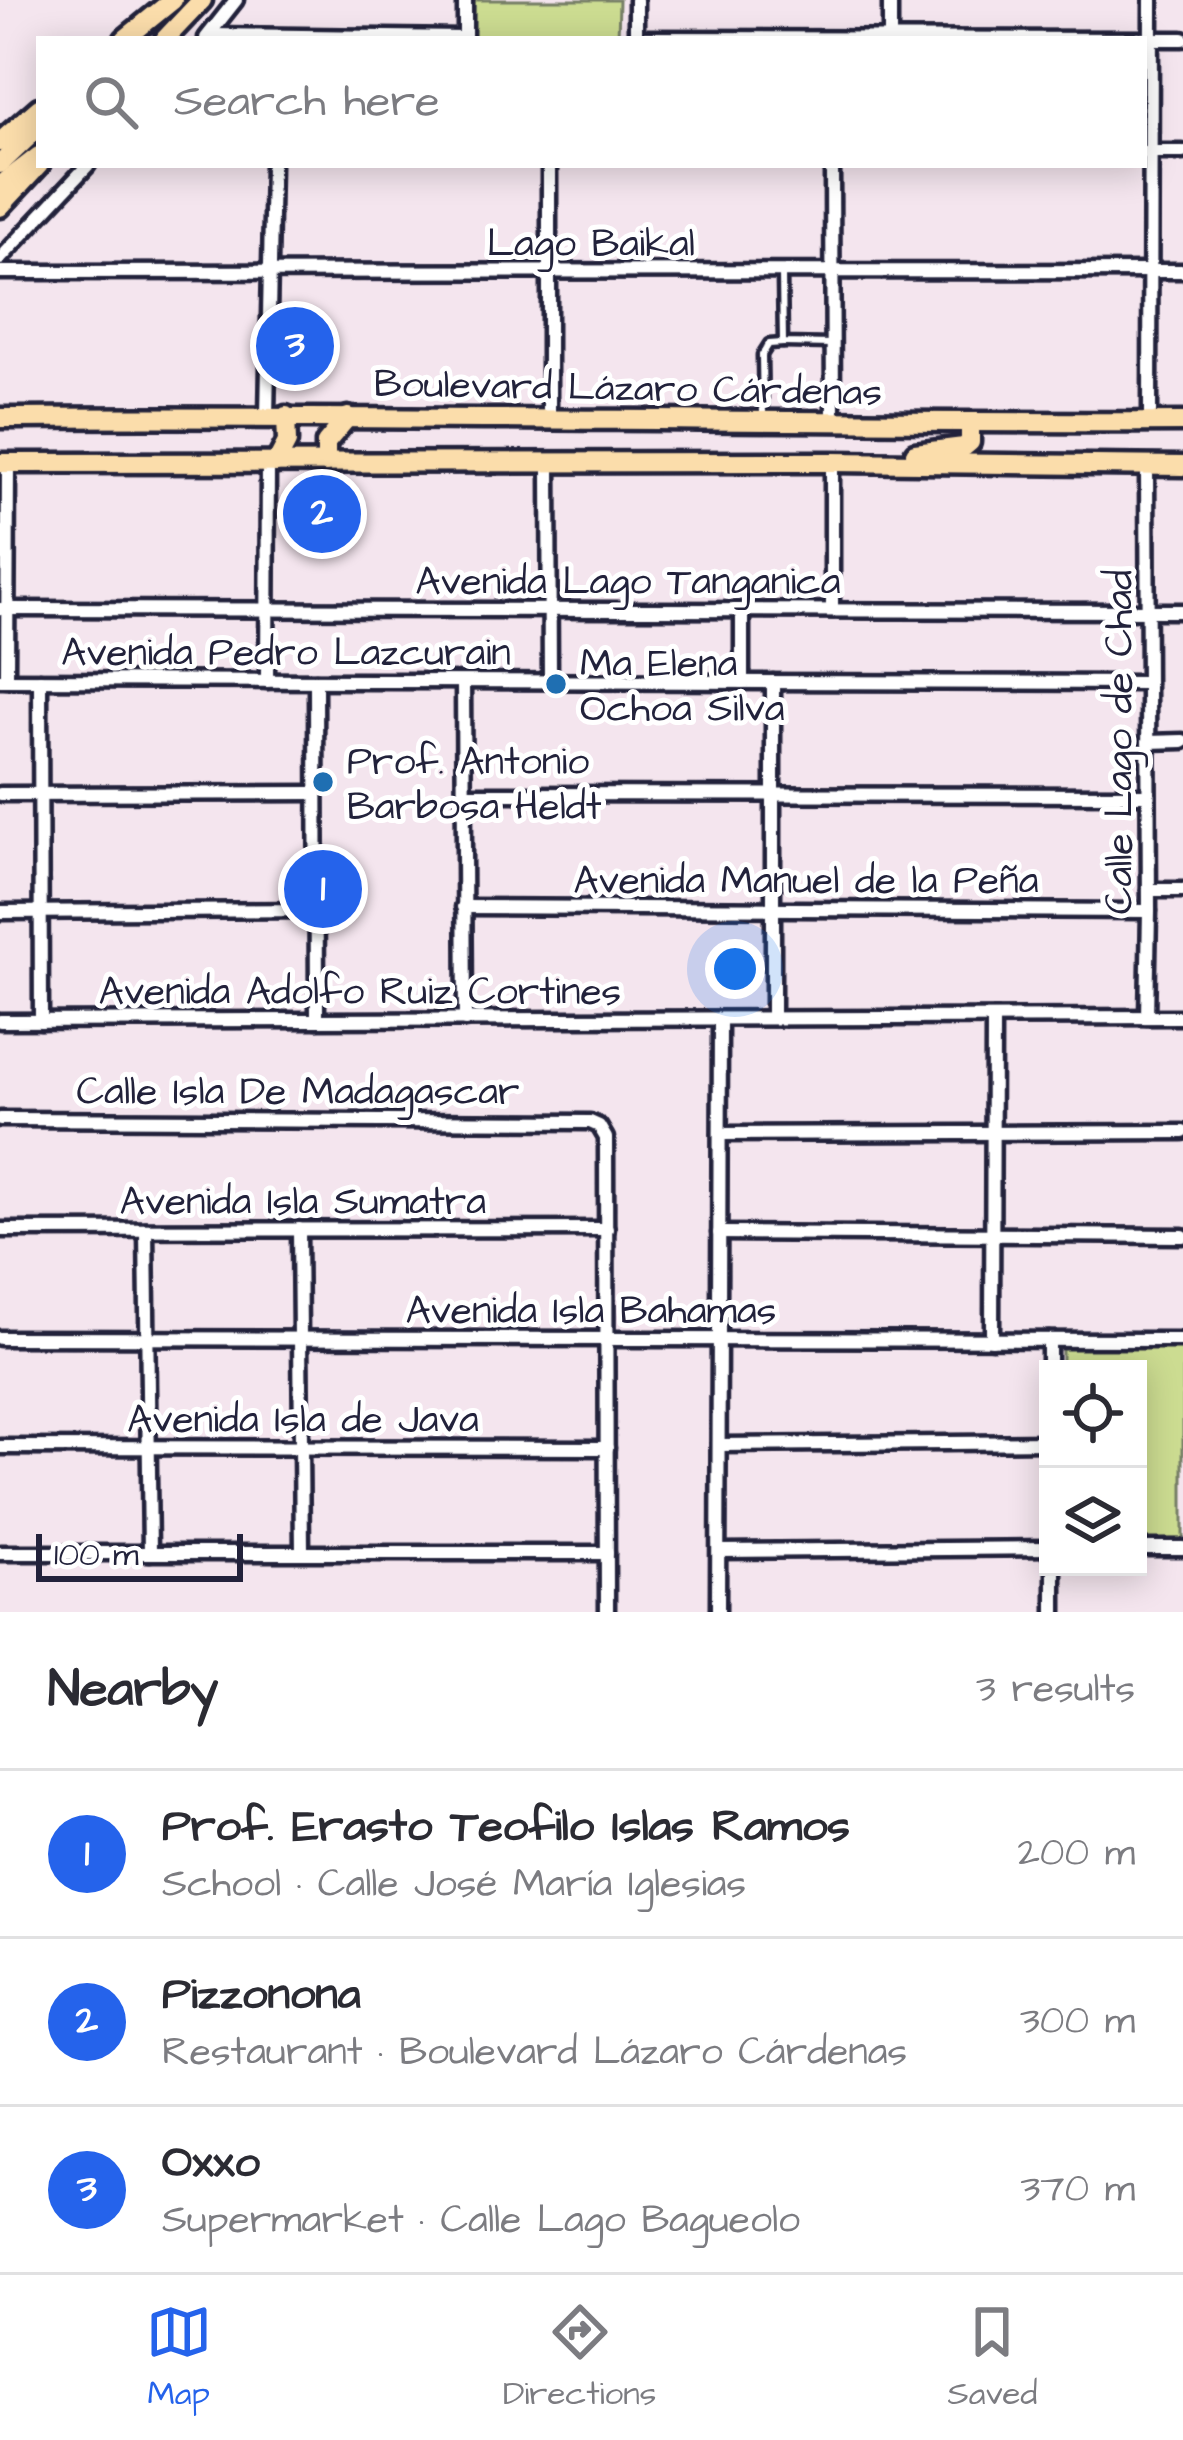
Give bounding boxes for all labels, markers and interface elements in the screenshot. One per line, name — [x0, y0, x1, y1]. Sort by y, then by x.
search box — [36, 36, 1147, 168]
icon: search — [78, 69, 144, 135]
text: Search here — [174, 71, 440, 133]
street label: Lago Baikal — [487, 218, 695, 272]
pin: 3 — [256, 301, 334, 391]
street label: Boulevard Lázaro Cárdenas — [374, 358, 882, 420]
pin: 2 — [283, 469, 361, 559]
street label: Avenida Lago Tanganica — [415, 556, 841, 610]
street label: Calle Lago de Chad — [1094, 570, 1148, 914]
street label: Avenida Pedro Lazcurain — [61, 627, 511, 681]
place label: Ma Elena Ochoa Silva — [580, 638, 785, 737]
marker: Ma Elena Ochoa Silva — [543, 671, 569, 697]
place label: Prof. Antonio Barbosa Heldt — [347, 736, 602, 835]
marker: Prof. Antonio Barbosa Heldt — [310, 769, 336, 795]
pin: 1 — [284, 844, 362, 934]
street label: Avenida Manuel de la Peña — [573, 855, 1039, 909]
your location — [705, 939, 765, 999]
street label: Avenida Adolfo Ruiz Cortines — [99, 966, 621, 1020]
street label: Calle Isla De Madagascar — [76, 1066, 520, 1120]
street label: Avenida Isla Sumatra — [120, 1176, 486, 1230]
street label: Avenida Isla Bahamas — [406, 1285, 776, 1339]
map controls — [1039, 1360, 1147, 1576]
button: locate — [1039, 1360, 1147, 1468]
street label: Avenida Isla de Java — [127, 1394, 479, 1448]
button: layers — [1039, 1468, 1147, 1576]
scale bar — [36, 1528, 243, 1581]
text: 100 m — [54, 1532, 139, 1578]
text: Nearby — [48, 1655, 218, 1726]
text: 3 results — [976, 1663, 1135, 1717]
text: Prof. Erasto Teofilo Islas Ramos — [162, 1796, 850, 1858]
text: 1 — [85, 1827, 90, 1881]
text: 200 m — [1018, 1827, 1135, 1881]
text: School · Calle José María Iglesias — [162, 1858, 746, 1912]
text: Pizzonona — [162, 1964, 361, 2026]
text: 2 — [76, 1995, 98, 2049]
text: 300 m — [1020, 1995, 1135, 2049]
text: Restaurant · Boulevard Lázaro Cárdenas — [162, 2026, 907, 2080]
text: Oxxo — [162, 2132, 260, 2194]
text: 3 — [77, 2163, 97, 2217]
text: 370 m — [1021, 2163, 1135, 2217]
text: Supermarket · Calle Lago Bagueolo — [162, 2194, 800, 2248]
tab: Map — [146, 2299, 212, 2417]
tab: Directions — [503, 2299, 656, 2417]
tab: Saved — [947, 2299, 1037, 2417]

